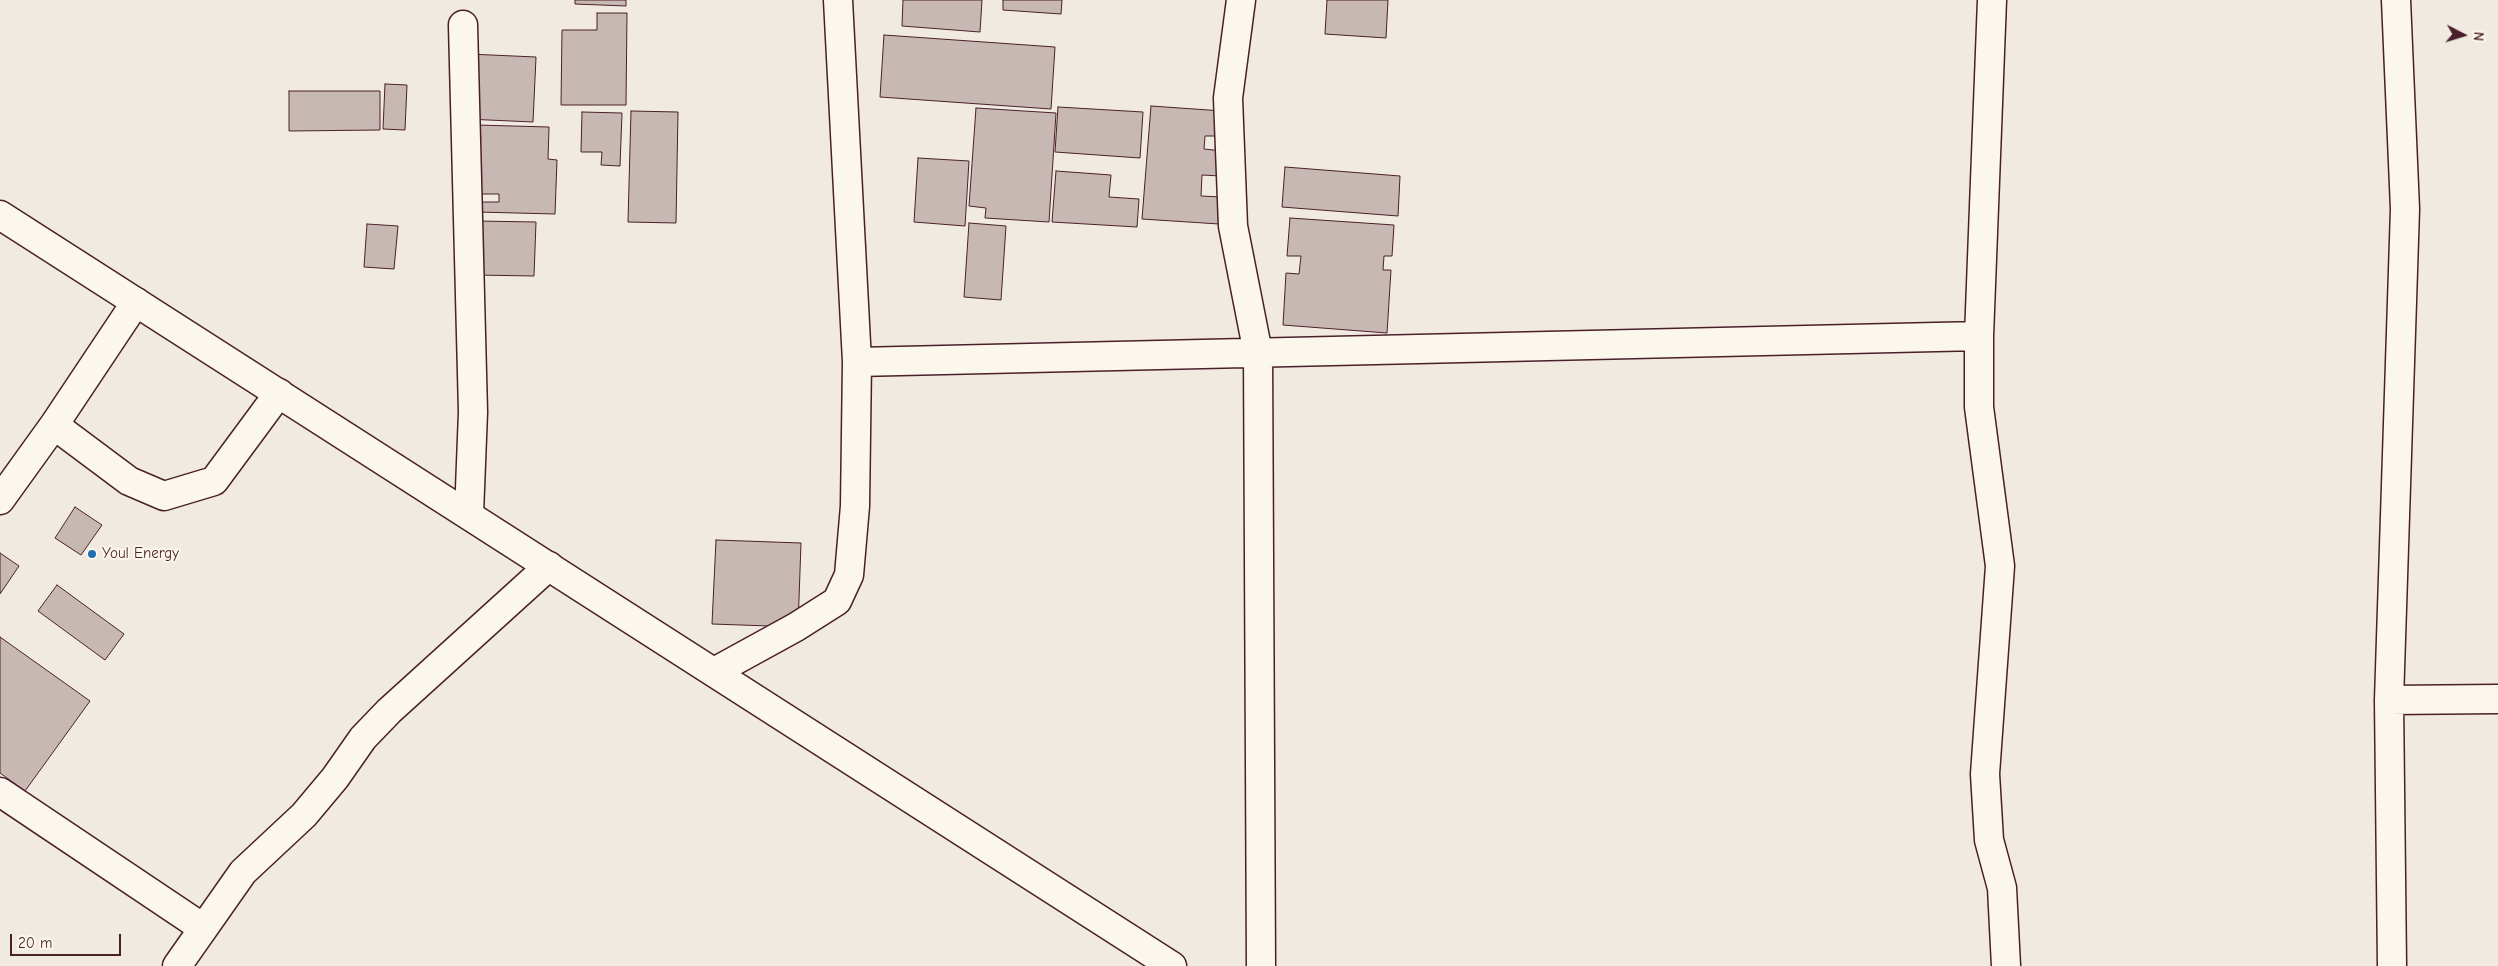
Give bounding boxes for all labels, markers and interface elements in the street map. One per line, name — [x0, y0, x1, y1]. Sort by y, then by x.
north arrow — [2438, 10, 2488, 60]
text: N — [2470, 31, 2487, 42]
place label: Youl Energy — [102, 545, 179, 563]
marker: Youl Energy — [86, 548, 98, 560]
scale bar — [12, 924, 124, 956]
text: 20 m — [18, 934, 52, 952]

